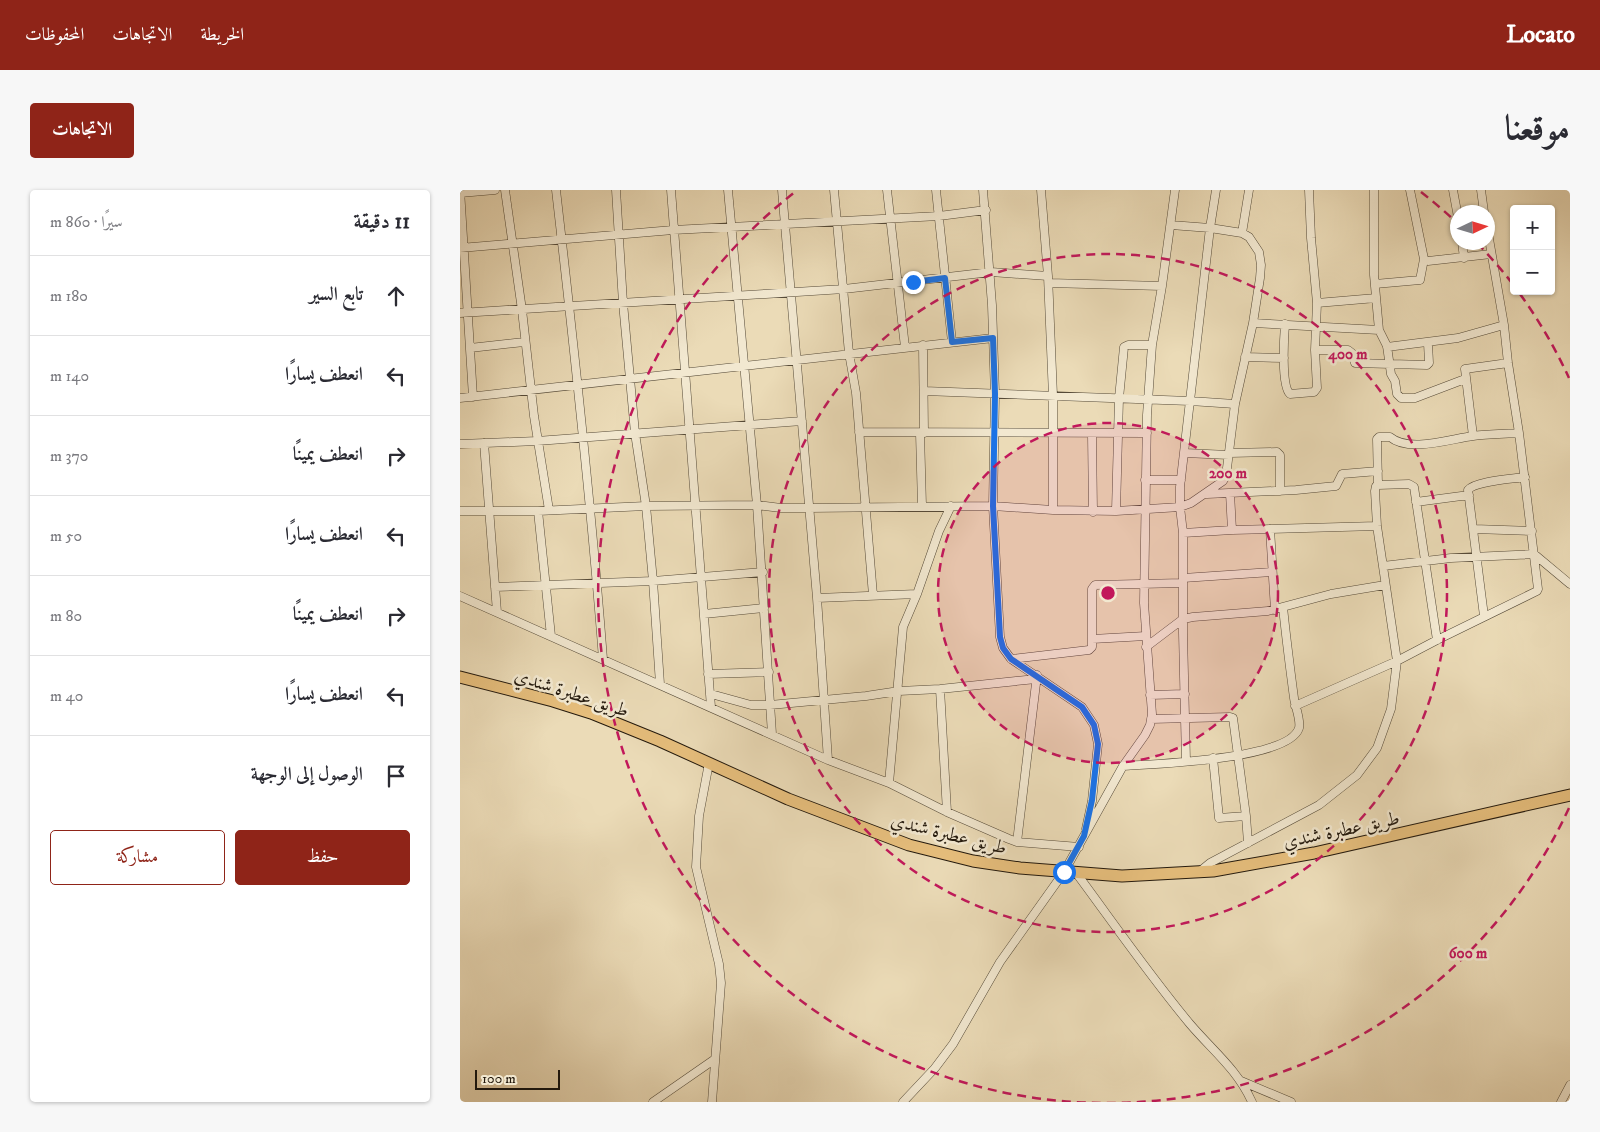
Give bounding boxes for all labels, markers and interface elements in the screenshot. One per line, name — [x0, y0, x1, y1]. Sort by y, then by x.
text: Locato — [1506, 20, 1575, 50]
text: المحفوظات — [25, 24, 84, 46]
text: الاتجاهات — [112, 24, 172, 46]
text: الخريطة — [200, 24, 244, 46]
button: الاتجاهات — [30, 103, 134, 158]
text: موقعنا — [1505, 107, 1570, 151]
north arrow — [1450, 205, 1495, 250]
map controls — [1510, 205, 1555, 295]
button: + — [1510, 205, 1555, 250]
text: 11 دقيقة — [353, 209, 410, 235]
text: سيرًا · 860 m — [50, 212, 122, 232]
button: − — [1510, 250, 1555, 295]
route end — [902, 271, 925, 294]
icon: ahead — [382, 282, 410, 310]
text: تابع السير — [309, 283, 363, 306]
text: 180 m — [50, 286, 88, 306]
text: 400 m — [1327, 345, 1368, 364]
icon: left — [382, 362, 410, 390]
text: انعطف يسارًا — [285, 363, 363, 386]
text: 140 m — [50, 366, 89, 386]
icon: right — [382, 442, 410, 470]
text: انعطف يمينًا — [293, 443, 363, 466]
text: 370 m — [50, 446, 88, 466]
text: 200 m — [1209, 464, 1248, 483]
icon: left — [382, 522, 410, 550]
text: انعطف يسارًا — [285, 523, 363, 546]
text: 50 m — [50, 526, 82, 546]
centre of rings — [1099, 584, 1117, 602]
icon: right — [382, 602, 410, 630]
text: انعطف يمينًا — [293, 603, 363, 626]
text: 80 m — [50, 606, 82, 626]
street label: طريق عطبرة شندي — [511, 664, 632, 726]
icon: left — [382, 682, 410, 710]
text: انعطف يسارًا — [285, 683, 363, 706]
text: 40 m — [50, 686, 83, 706]
icon: arrive — [382, 762, 410, 790]
text: الوصول إلى الوجهة — [251, 763, 363, 786]
street label: طريق عطبرة شندي — [1281, 807, 1402, 857]
street label: طريق عطبرة شندي — [888, 809, 1009, 863]
button: مشاركة — [50, 830, 225, 885]
button: حفظ — [235, 830, 410, 885]
route start — [1053, 861, 1076, 884]
text: 600 m — [1449, 944, 1488, 963]
scale bar — [475, 1067, 560, 1090]
text: 100 m — [482, 1070, 516, 1088]

